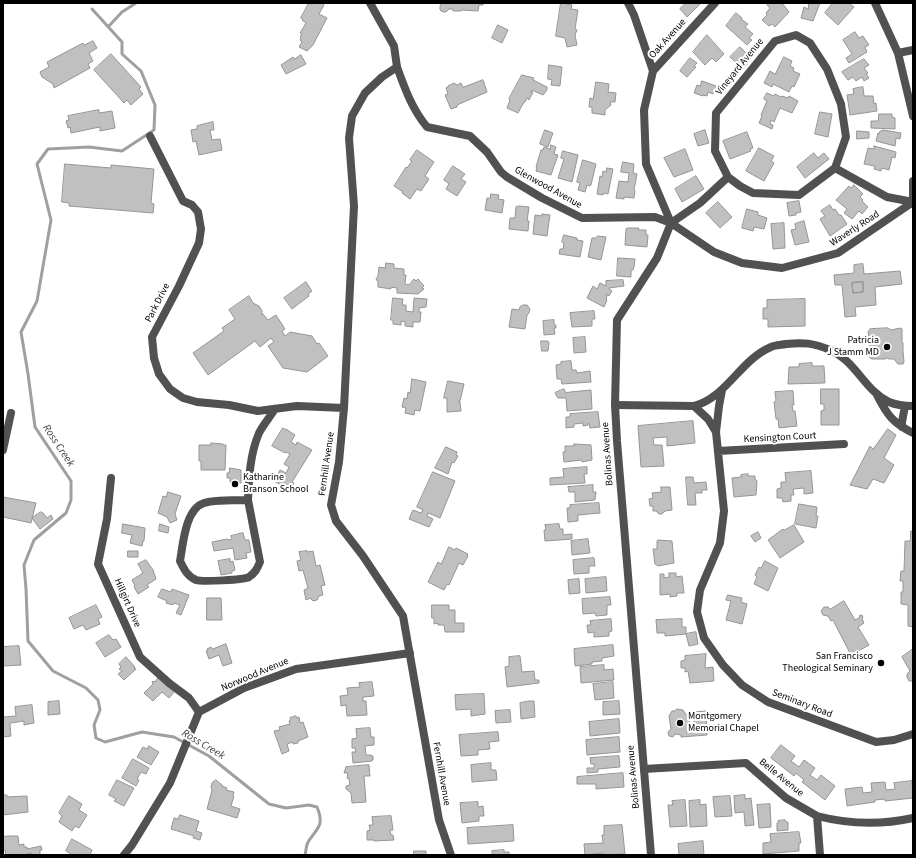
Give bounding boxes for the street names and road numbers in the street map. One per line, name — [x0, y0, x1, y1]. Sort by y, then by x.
street label: Oak Avenue — [647, 17, 689, 61]
street label: Vineyard Avenue — [714, 36, 766, 98]
street label: Glenwood Avenue — [512, 164, 584, 212]
street label: Waverly Road — [828, 209, 882, 249]
street label: Park Drive — [143, 281, 173, 325]
street label: Bolinas Avenue — [600, 422, 616, 486]
street label: Kensington Court — [743, 430, 817, 446]
street label: Fernhill Avenue — [317, 431, 337, 497]
street label: Hillgirt Drive — [111, 577, 143, 629]
street label: Norwood Avenue — [220, 655, 290, 695]
street label: Seminary Road — [770, 687, 834, 721]
street label: Fernhill Avenue — [429, 741, 453, 807]
street label: Bolinas Avenue — [625, 745, 643, 809]
street label: Belle Avenue — [756, 756, 806, 800]

